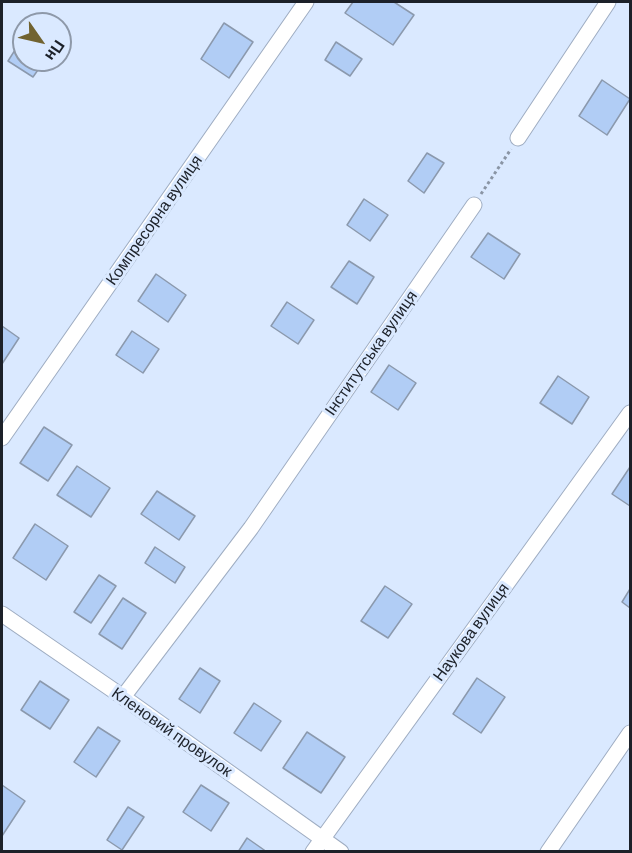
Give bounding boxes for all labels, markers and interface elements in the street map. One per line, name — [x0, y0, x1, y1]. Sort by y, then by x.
north arrow — [12, 12, 72, 72]
text: Пн — [42, 37, 69, 65]
street label: Компресорна вулиця — [102, 151, 206, 289]
street label: Інститутська вулиця — [321, 287, 421, 419]
street label: Наукова вулиця — [429, 579, 513, 685]
street label: Кленовий провулок — [108, 683, 236, 781]

